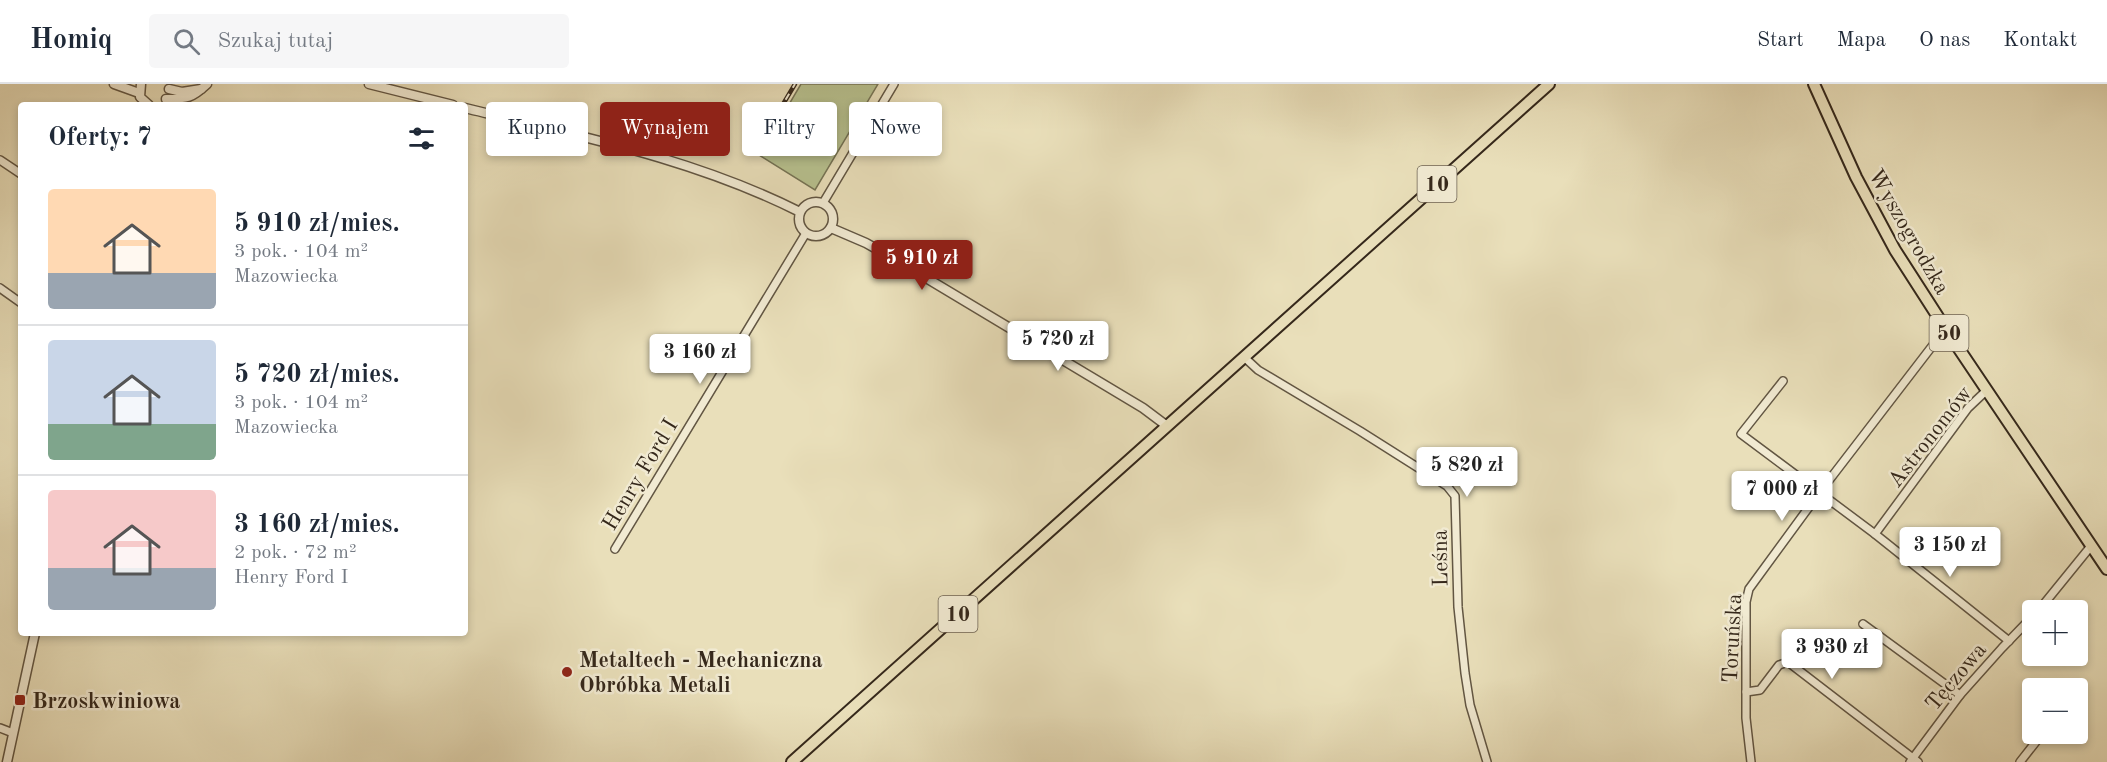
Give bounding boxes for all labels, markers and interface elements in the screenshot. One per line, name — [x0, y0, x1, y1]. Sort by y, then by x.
search box — [149, 14, 569, 68]
icon: search — [170, 25, 203, 58]
text: Homiq — [30, 27, 113, 55]
text: Szukaj tutaj — [218, 30, 333, 52]
text: Start — [1757, 30, 1804, 51]
text: Mapa — [1837, 30, 1886, 51]
text: O nas — [1919, 30, 1970, 51]
text: Kontakt — [2003, 30, 2077, 51]
chip: Kupno — [486, 102, 588, 156]
chip: Wynajem — [600, 102, 730, 156]
chip: Filtry — [742, 102, 837, 156]
chip: Nowe — [849, 102, 942, 156]
icon: filters — [405, 122, 438, 155]
text: Oferty: 7 — [48, 125, 152, 151]
road number: 10 — [1418, 166, 1456, 202]
street label: Wyszogrodzka — [1864, 166, 1953, 298]
text: 5 910 zł/mies. — [234, 211, 400, 237]
icon: home — [96, 213, 168, 285]
pin: 5 910 zł — [860, 240, 984, 291]
text: 3 pok. · 104 m² — [234, 242, 368, 262]
text: 5 910 zł — [886, 249, 958, 269]
text: Mazowiecka — [234, 267, 338, 287]
road number: 50 — [1930, 315, 1968, 351]
pin: 5 720 zł — [996, 321, 1120, 372]
text: 5 720 zł — [1022, 330, 1094, 350]
pin: 3 160 zł — [638, 334, 762, 385]
text: 3 160 zł — [664, 343, 736, 363]
text: 5 720 zł/mies. — [234, 362, 400, 388]
icon: home — [96, 364, 168, 436]
street label: Astronomów — [1884, 382, 1977, 492]
text: 3 pok. · 104 m² — [234, 393, 368, 413]
street label: Henry Ford I — [599, 415, 683, 535]
text: Mazowiecka — [234, 418, 338, 438]
pin: 5 820 zł — [1405, 447, 1529, 498]
text: 5 820 zł — [1431, 456, 1503, 476]
pin: 7 000 zł — [1720, 471, 1844, 522]
text: 7 000 zł — [1746, 480, 1818, 500]
text: 3 160 zł/mies. — [234, 512, 400, 538]
icon: home — [96, 514, 168, 586]
pin: 3 150 zł — [1888, 527, 2012, 578]
street label: Leśna — [1430, 529, 1452, 587]
text: 3 150 zł — [1914, 536, 1986, 556]
text: 2 pok. · 72 m² — [234, 543, 357, 563]
text: Henry Ford I — [234, 568, 348, 588]
street label: Toruńska — [1720, 593, 1746, 683]
road number: 10 — [938, 596, 978, 632]
map controls — [2022, 600, 2088, 744]
button: + — [2022, 600, 2088, 666]
pin: 3 930 zł — [1770, 629, 1894, 680]
text: 3 930 zł — [1796, 638, 1868, 658]
street label: Tęczowa — [1922, 639, 1991, 716]
place label: Metaltech - Mechaniczna Obróbka Metali — [579, 650, 823, 697]
marker: Metaltech - Mechaniczna Obróbka Metali — [560, 665, 574, 679]
button: − — [2022, 678, 2088, 744]
place label: Brzoskwiniowa — [32, 691, 181, 713]
marker: Brzoskwiniowa — [13, 693, 27, 707]

